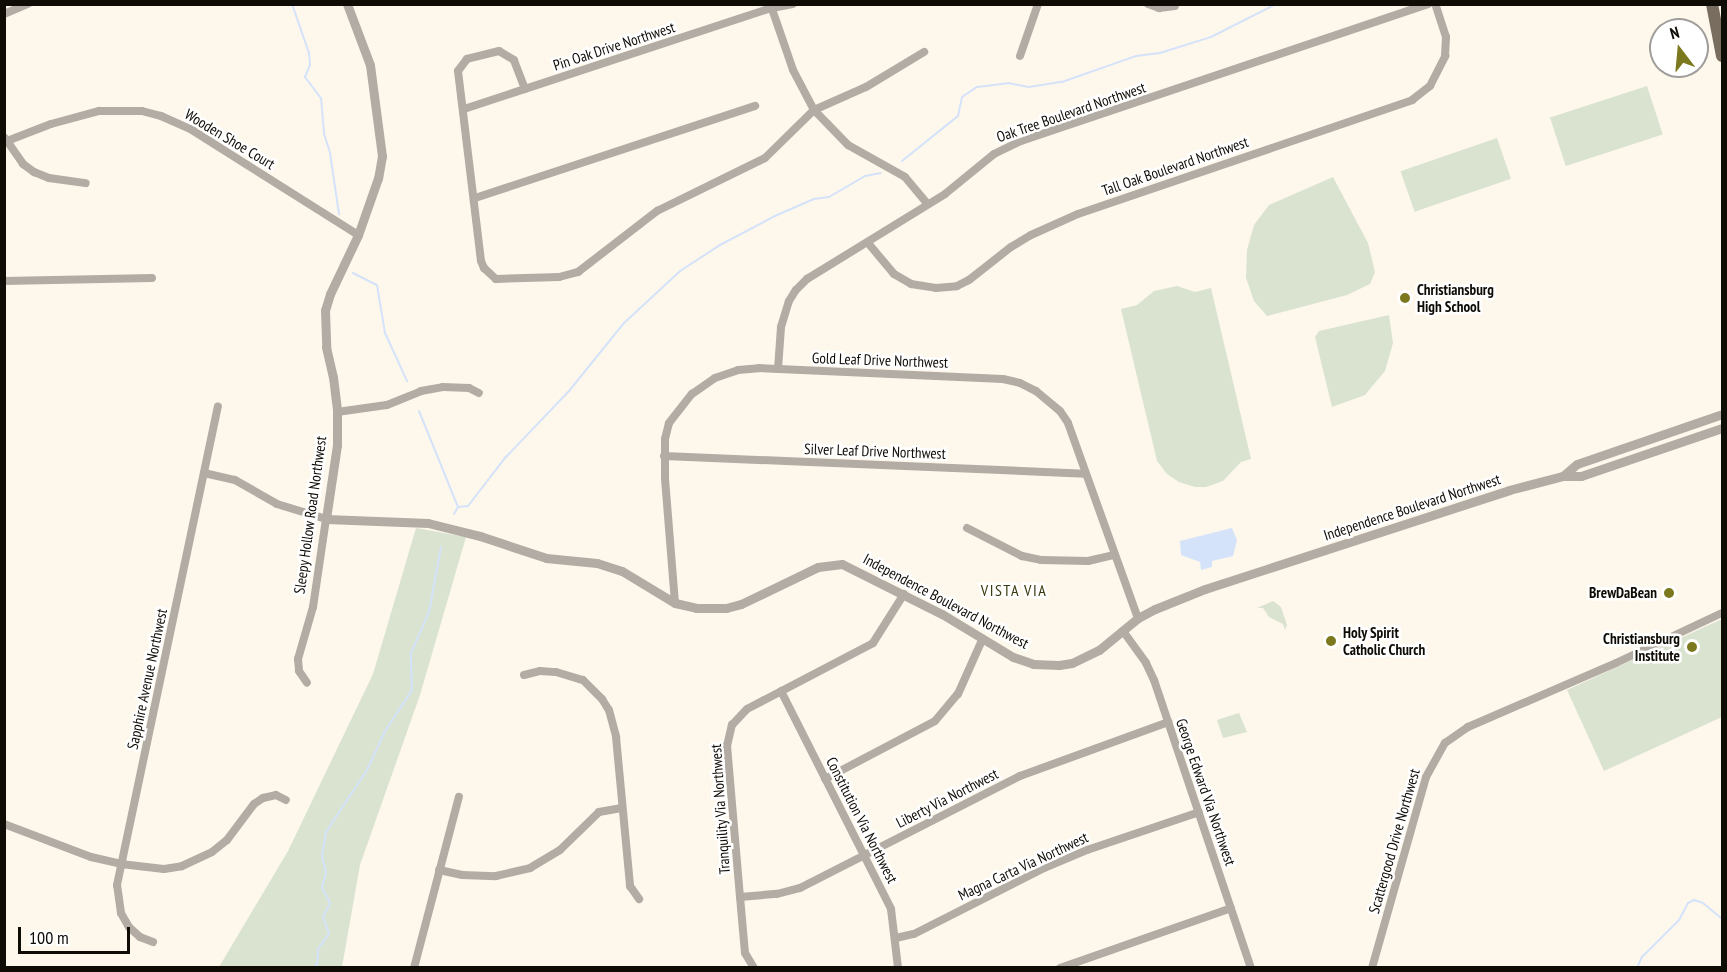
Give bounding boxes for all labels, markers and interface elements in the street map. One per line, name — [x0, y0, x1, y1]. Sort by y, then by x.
street label: Pin Oak Drive Northwest — [551, 18, 677, 74]
north arrow — [1649, 18, 1709, 78]
text: N — [1668, 22, 1681, 43]
street label: Oak Tree Boulevard Northwest — [994, 78, 1148, 146]
street label: Wooden Shoe Court — [182, 105, 278, 173]
street label: Tall Oak Boulevard Northwest — [1099, 132, 1251, 200]
place label: Christiansburg High School — [1417, 280, 1494, 315]
marker: Christiansburg High School — [1398, 291, 1412, 305]
street label: Gold Leaf Drive Northwest — [812, 349, 948, 371]
street label: Sleepy Hollow Road Northwest — [290, 435, 330, 595]
street label: Silver Leaf Drive Northwest — [804, 440, 946, 462]
street label: Independence Boulevard Northwest — [1321, 470, 1503, 544]
street label: Independence Boulevard Northwest — [860, 550, 1032, 652]
district label: VISTA VIA — [980, 580, 1048, 600]
place label: BrewDaBean — [1589, 584, 1657, 602]
marker: BrewDaBean — [1662, 586, 1676, 600]
street label: Sapphire Avenue Northwest — [123, 607, 171, 751]
place label: Holy Spirit Catholic Church — [1343, 623, 1426, 658]
place label: Christiansburg Institute — [1603, 629, 1680, 664]
marker: Holy Spirit Catholic Church — [1324, 634, 1338, 648]
marker: Christiansburg Institute — [1685, 640, 1699, 654]
street label: George Edward Via Northwest — [1172, 716, 1240, 868]
street label: Tranquility Via Northwest — [706, 743, 734, 875]
street label: Constitution Via Northwest — [822, 754, 902, 886]
street label: Liberty Via Northwest — [893, 764, 1001, 832]
street label: Scattergood Drive Northwest — [1365, 767, 1423, 915]
street label: Magna Carta Via Northwest — [955, 828, 1091, 904]
scale bar — [21, 915, 134, 953]
text: 100 m — [29, 926, 69, 949]

